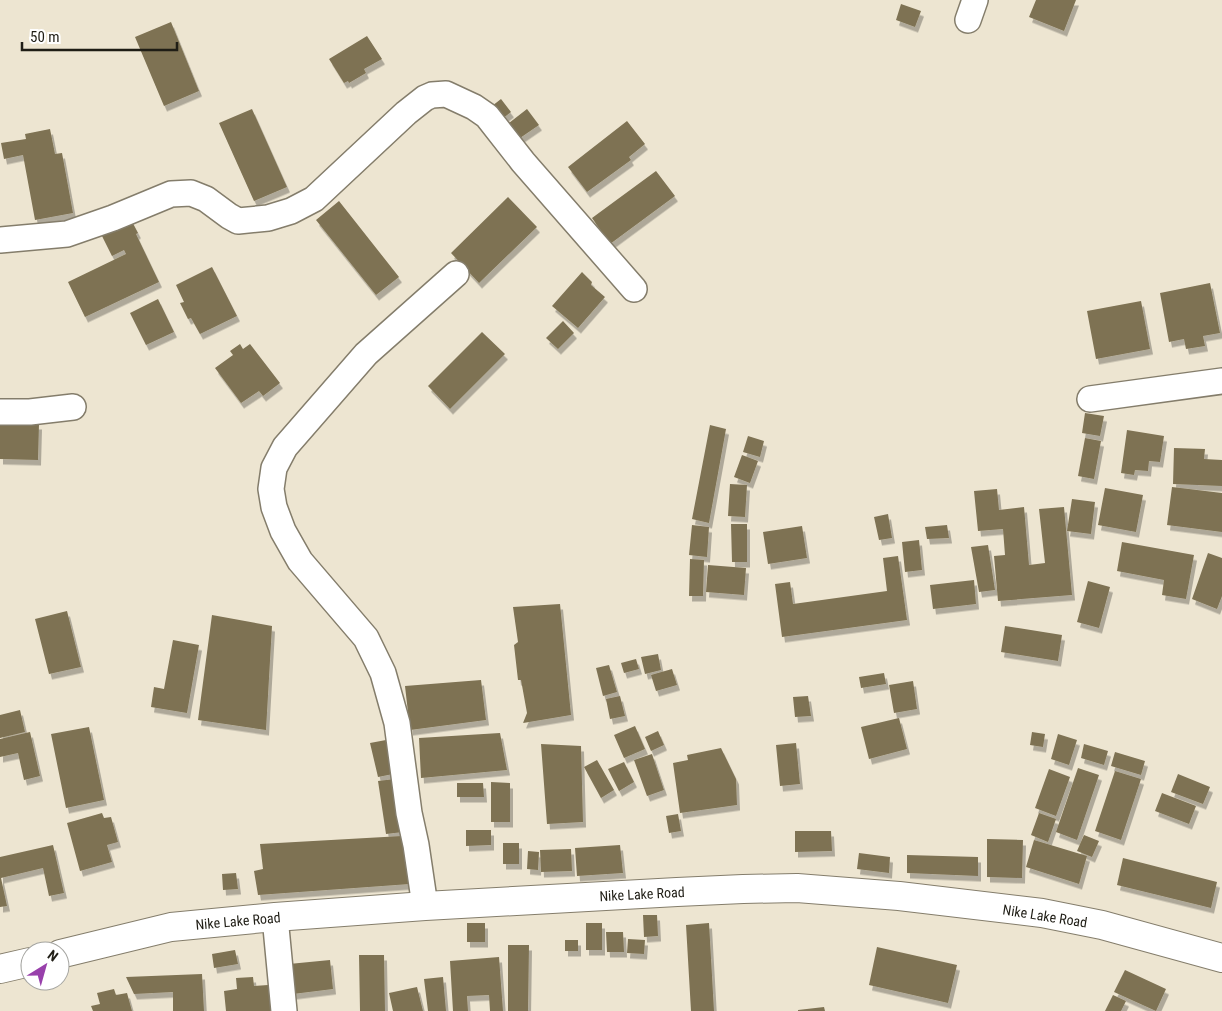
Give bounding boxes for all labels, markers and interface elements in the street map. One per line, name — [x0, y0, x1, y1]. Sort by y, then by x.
scale bar — [22, 20, 178, 52]
text: 50 m — [30, 28, 60, 46]
street label: Nike Lake Road — [599, 884, 685, 904]
street label: Nike Lake Road — [1002, 901, 1088, 931]
street label: Nike Lake Road — [195, 909, 281, 933]
north arrow — [20, 941, 70, 991]
text: N — [45, 947, 61, 965]

